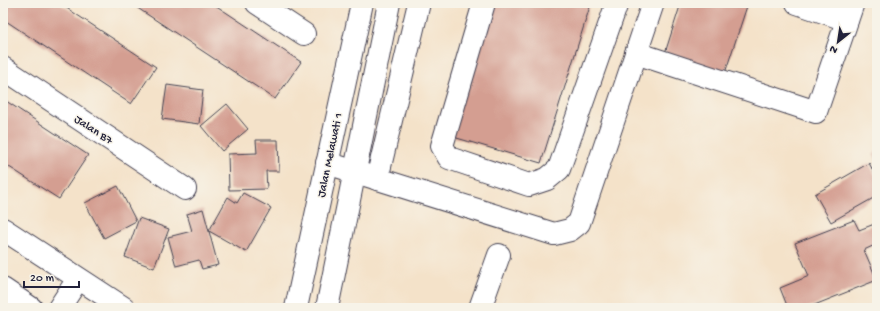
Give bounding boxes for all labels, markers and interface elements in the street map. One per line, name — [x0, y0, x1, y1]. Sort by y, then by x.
north arrow — [818, 22, 858, 62]
text: N — [828, 42, 840, 56]
street label: Jalan Melawati 1 — [315, 112, 347, 199]
street label: Jalan B7 — [71, 113, 115, 149]
scale bar — [24, 263, 79, 289]
text: 20 m — [30, 272, 55, 286]

